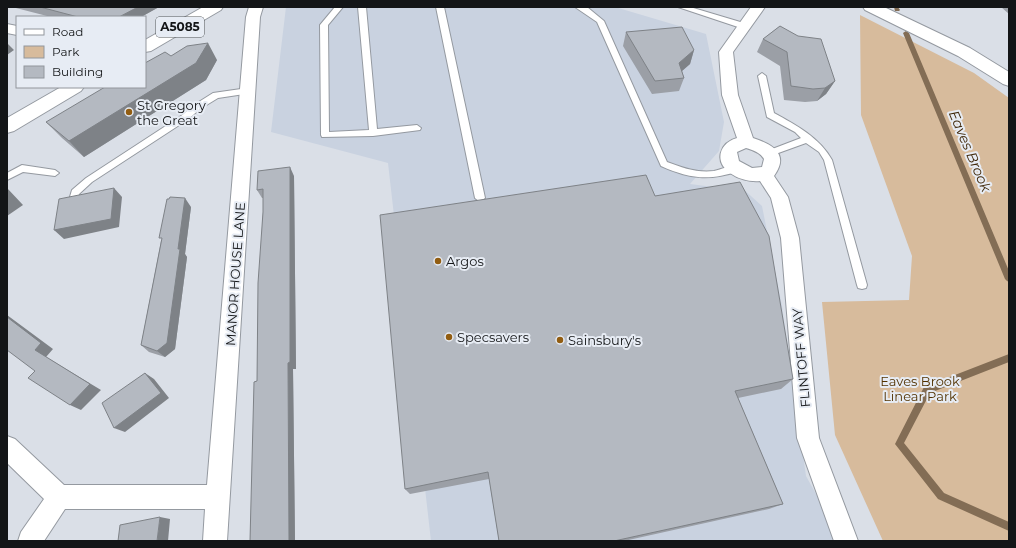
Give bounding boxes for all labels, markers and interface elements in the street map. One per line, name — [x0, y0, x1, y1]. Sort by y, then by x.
legend — [16, 16, 146, 88]
road number: A5085 — [156, 17, 204, 37]
text: Road — [52, 24, 83, 39]
text: Park — [52, 44, 80, 59]
text: Building — [52, 64, 103, 79]
place label: St Gregory the Great — [137, 97, 207, 128]
marker: St Gregory the Great — [124, 107, 134, 117]
water label: Eaves Brook — [945, 107, 996, 195]
street label: MANOR HOUSE LANE — [222, 202, 248, 346]
place label: Argos — [446, 253, 484, 269]
marker: Argos — [433, 256, 443, 266]
street label: FLINTOFF WAY — [789, 307, 813, 408]
place label: Specsavers — [457, 329, 529, 345]
marker: Specsavers — [444, 332, 454, 342]
place label: Sainsbury's — [568, 332, 641, 348]
marker: Sainsbury's — [555, 335, 565, 345]
park label: Eaves Brook Linear Park — [880, 373, 960, 404]

